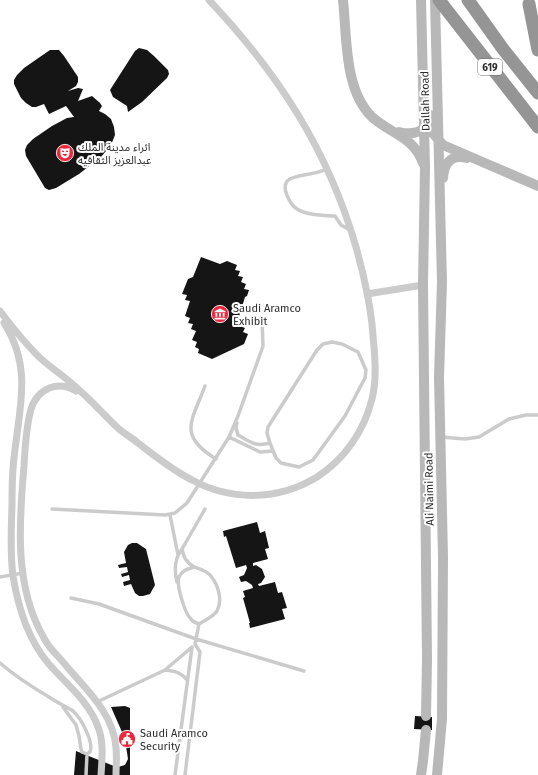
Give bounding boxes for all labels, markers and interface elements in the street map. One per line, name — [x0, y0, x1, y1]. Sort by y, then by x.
road number: 619 — [478, 59, 502, 75]
street label: Dallah Road — [418, 71, 433, 131]
place label: اثراء مدينة الملك عبدالعزيز الثقافيه — [78, 141, 152, 167]
theatre icon: اثراء مدينة الملك عبدالعزيز الثقافيه — [55, 143, 75, 163]
place label: Saudi Aramco Exhibit — [233, 302, 301, 328]
museum icon: Saudi Aramco Exhibit — [210, 304, 230, 324]
street label: Ali Naimi Road — [422, 452, 437, 526]
place label: Saudi Aramco Security — [140, 727, 208, 753]
public building icon: Saudi Aramco Security — [117, 729, 137, 749]

